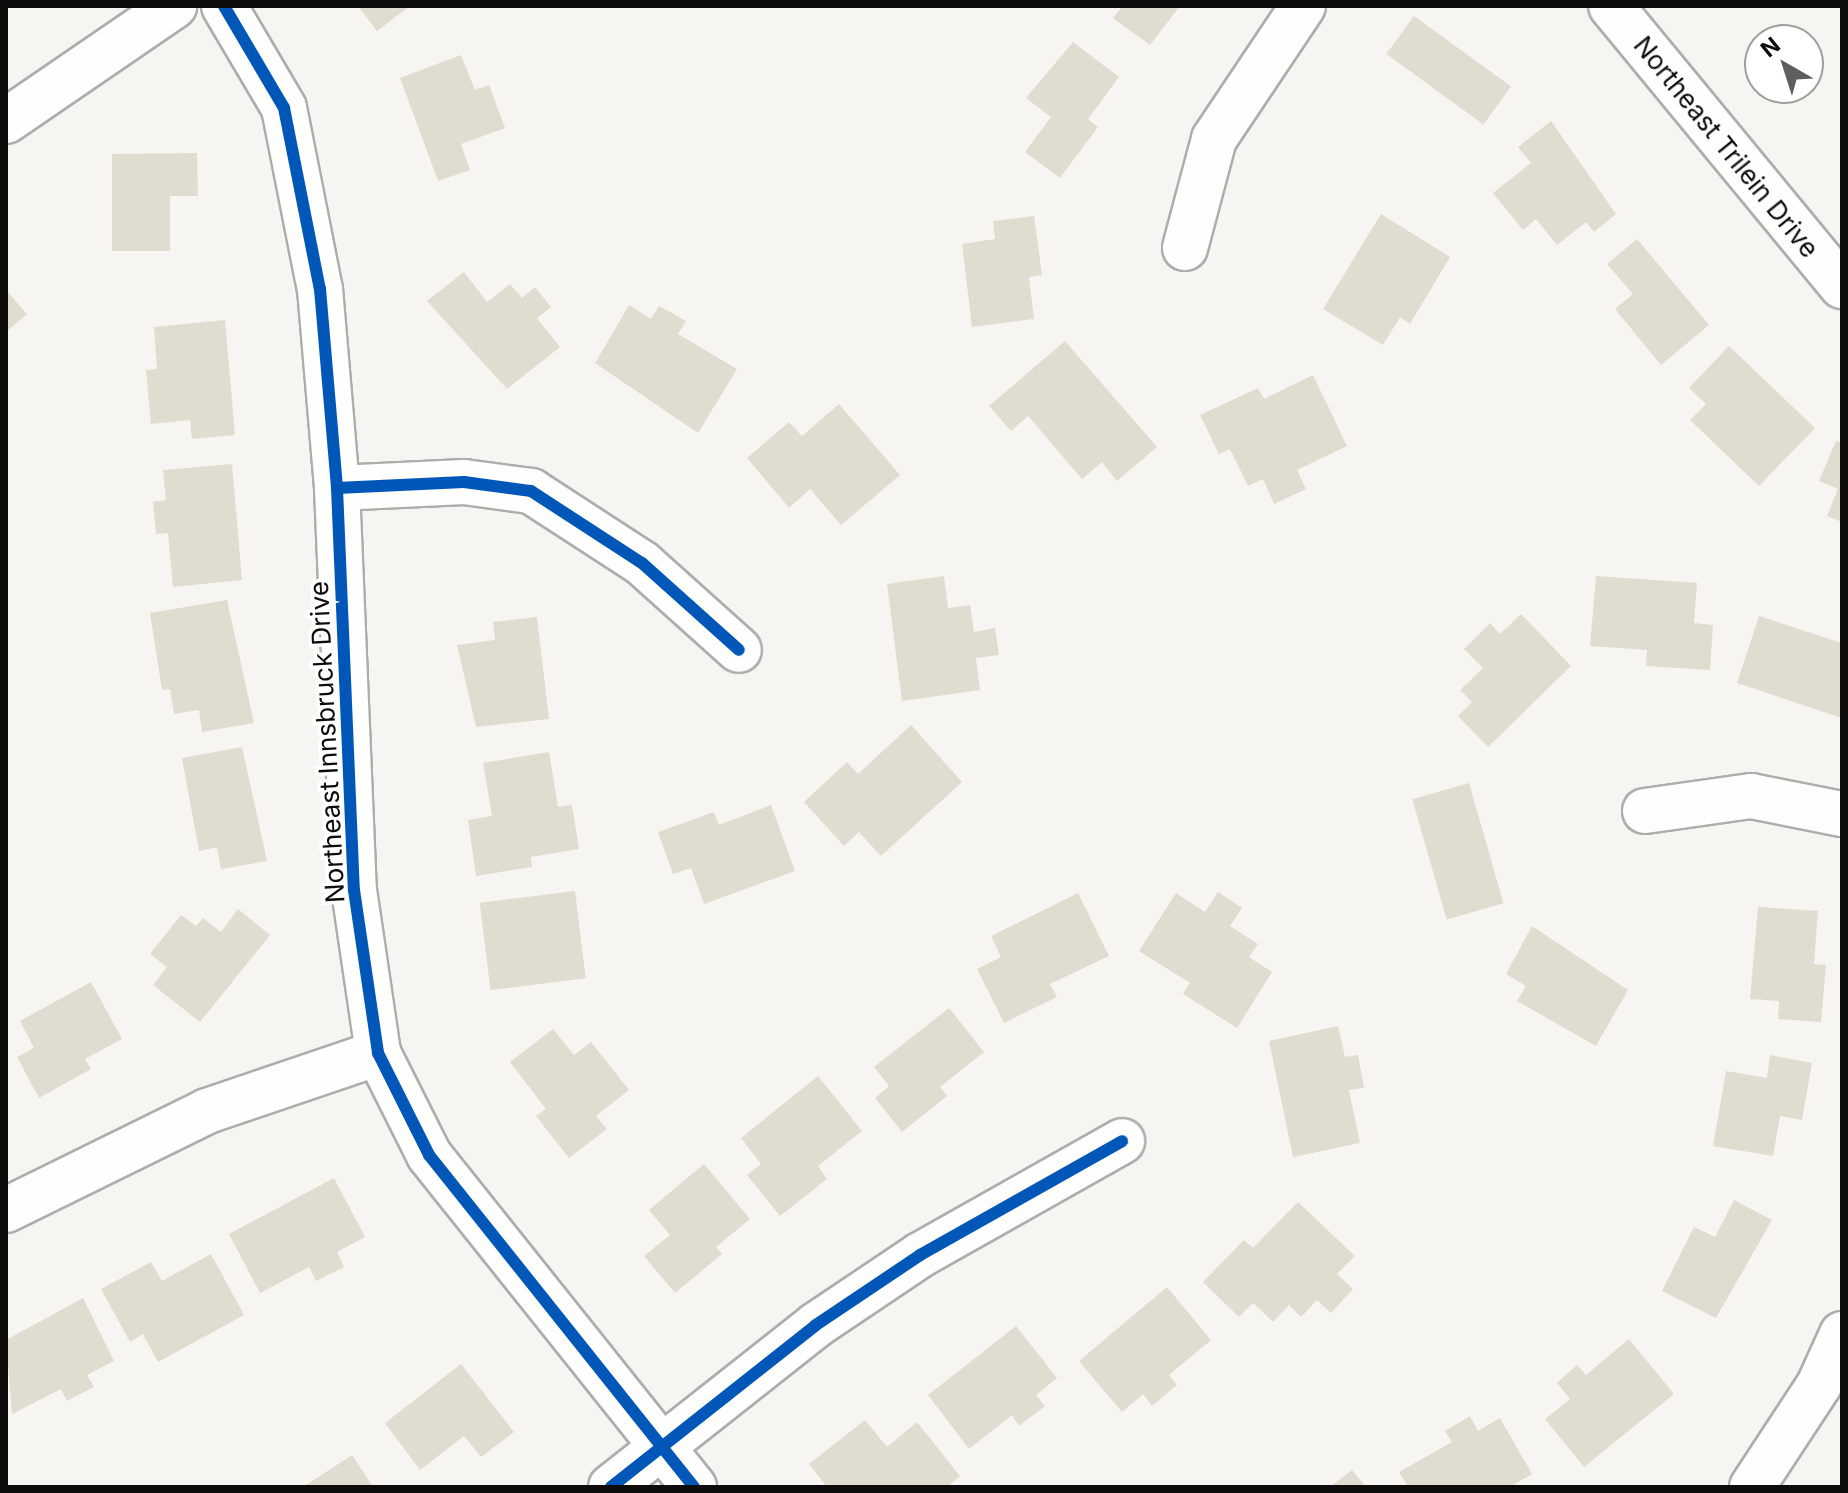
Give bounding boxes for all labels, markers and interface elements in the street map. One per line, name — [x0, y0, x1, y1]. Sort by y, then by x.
north arrow — [1744, 24, 1824, 104]
street label: Northeast Trilein Drive — [1627, 30, 1825, 264]
street label: Northeast Innsbruck Drive — [303, 580, 351, 904]

